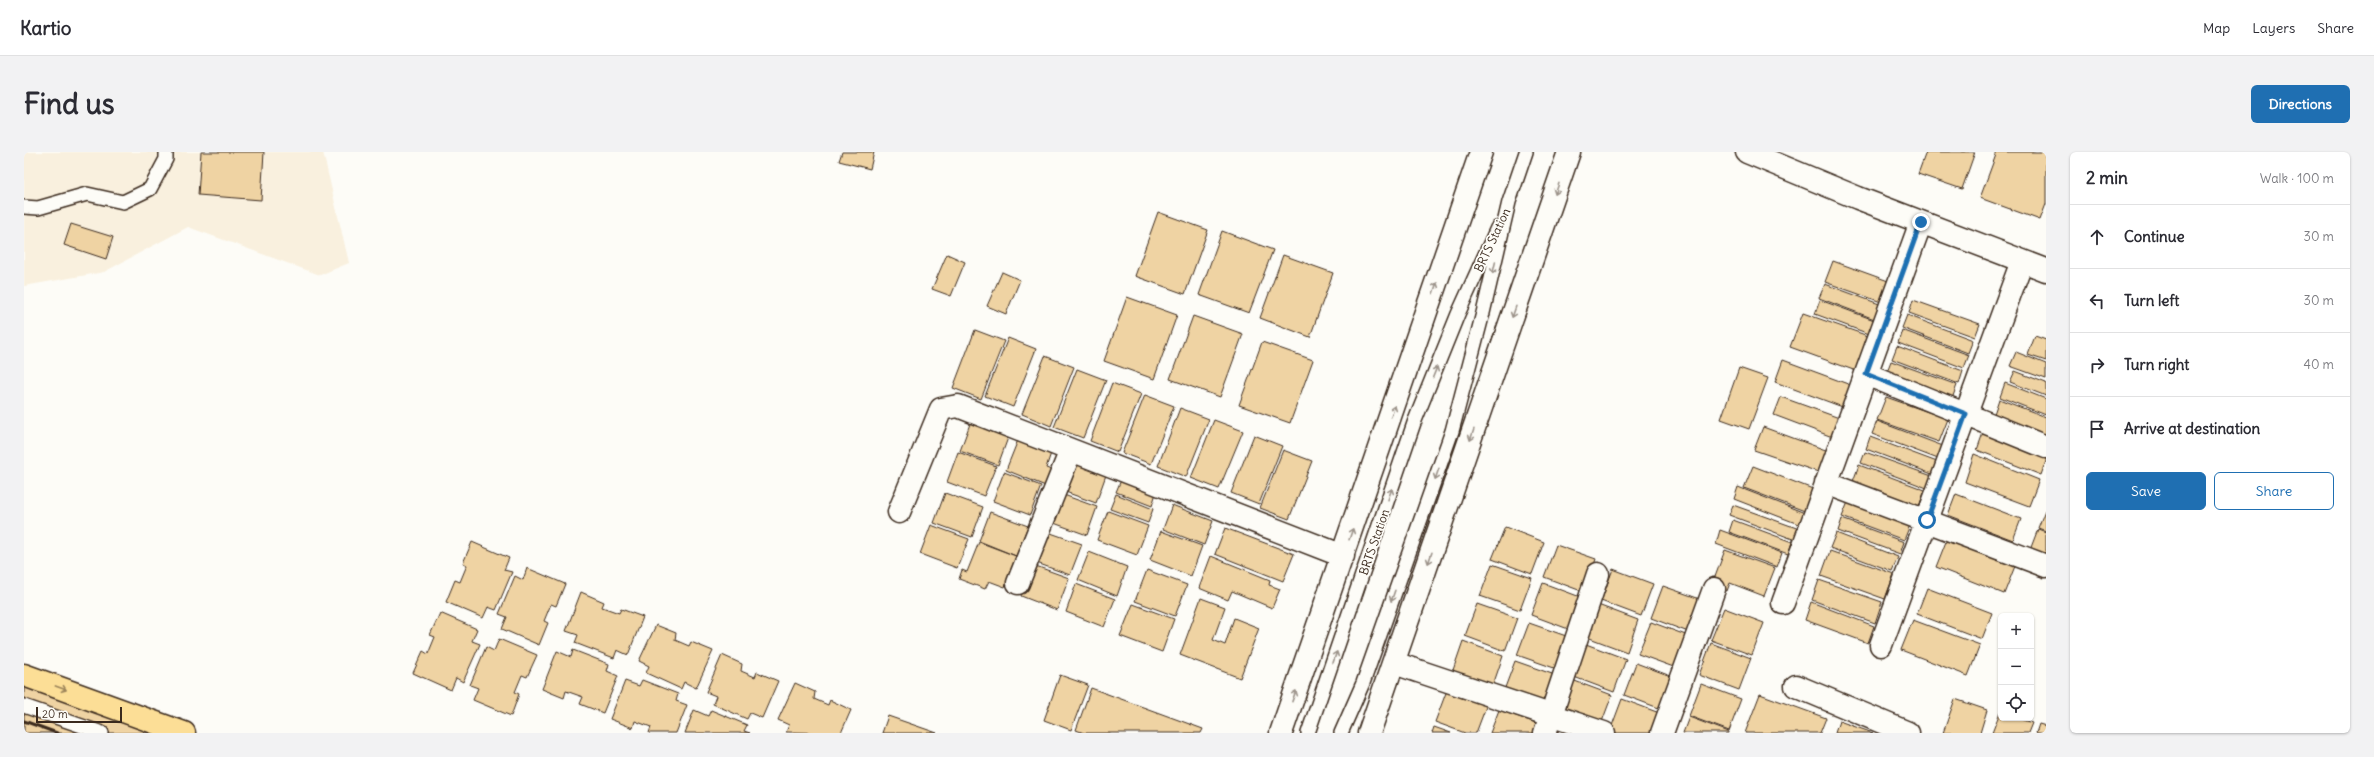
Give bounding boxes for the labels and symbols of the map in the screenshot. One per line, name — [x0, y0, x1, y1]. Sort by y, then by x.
one-way arrow — [1552, 183, 1560, 195]
street label: BRTS Station — [1471, 206, 1513, 274]
route end — [1912, 213, 1930, 231]
one-way arrow — [1489, 261, 1497, 274]
one-way arrow — [1432, 281, 1439, 294]
one-way arrow — [1510, 305, 1518, 317]
one-way arrow — [1431, 366, 1439, 378]
one-way arrow — [1390, 404, 1397, 417]
one-way arrow — [1468, 428, 1476, 440]
one-way arrow — [1432, 467, 1440, 479]
one-way arrow — [1387, 488, 1395, 500]
street label: BRTS Station — [1356, 507, 1392, 577]
route start — [1918, 511, 1936, 529]
one-way arrow — [1347, 528, 1355, 540]
one-way arrow — [1426, 551, 1433, 564]
one-way arrow — [1389, 590, 1397, 602]
one-way arrow — [1332, 650, 1339, 663]
one-way arrow — [54, 685, 66, 693]
one-way arrow — [1291, 691, 1299, 703]
scale bar — [36, 705, 122, 724]

